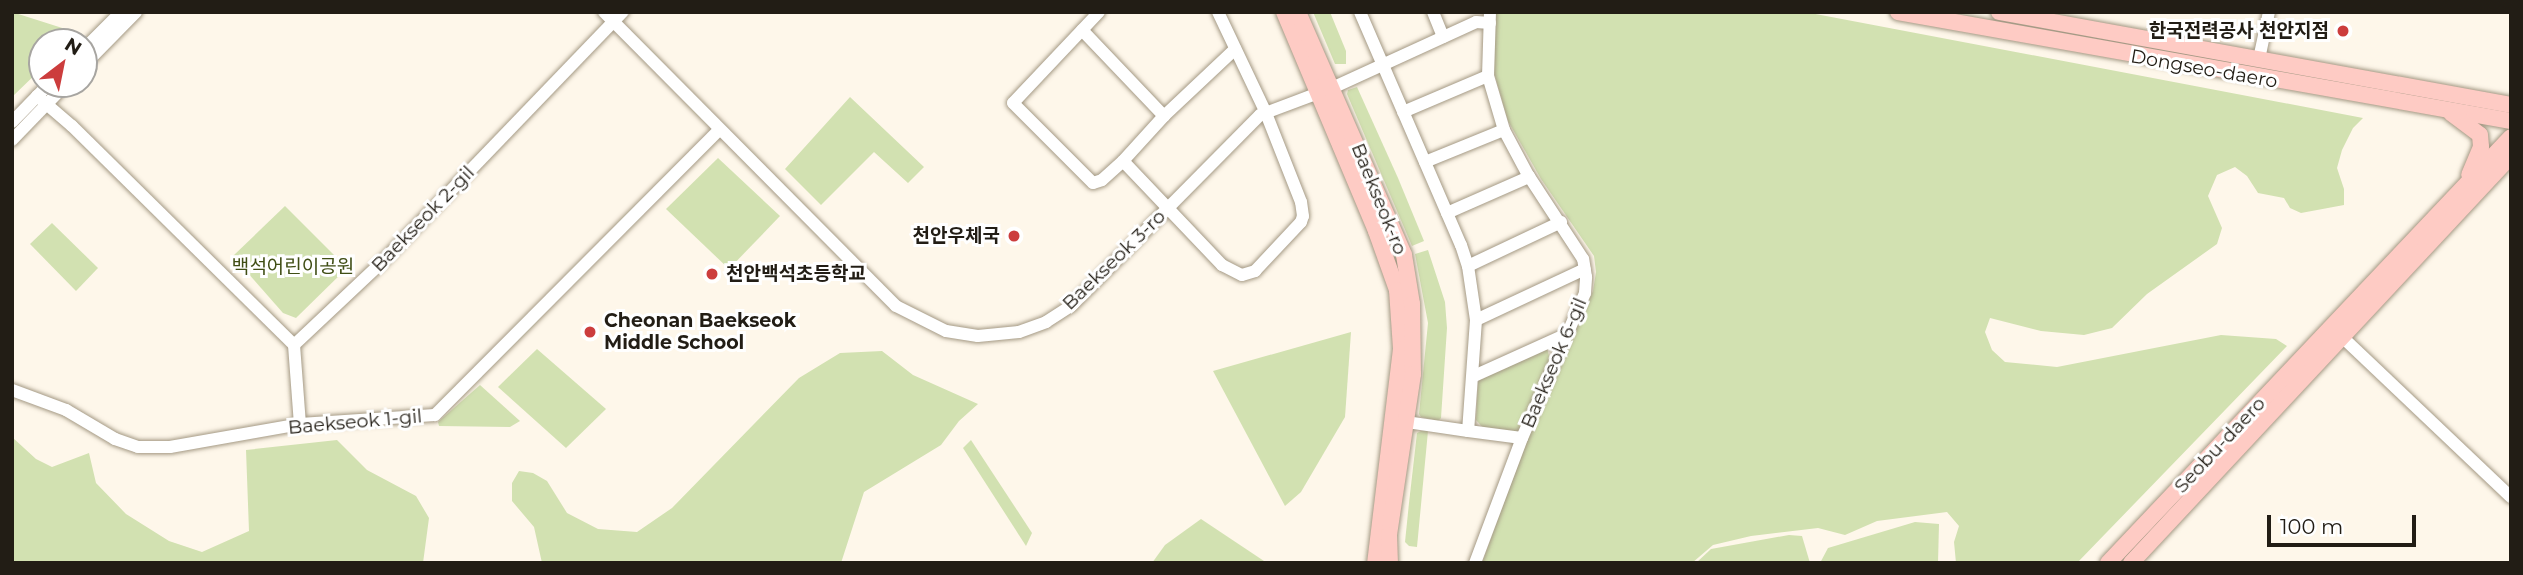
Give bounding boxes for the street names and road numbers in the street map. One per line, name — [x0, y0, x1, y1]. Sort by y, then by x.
street label: Dongseo-daero — [2129, 45, 2279, 93]
street label: Baekseok-ro — [1346, 140, 1412, 258]
street label: Baekseok 2-gil — [367, 161, 479, 277]
street label: Baekseok 3-ro — [1058, 205, 1170, 315]
street label: Baekseok 6-gil — [1516, 294, 1592, 432]
street label: Seobu-daero — [2170, 392, 2270, 498]
street label: Baekseok 1-gil — [287, 405, 423, 439]

